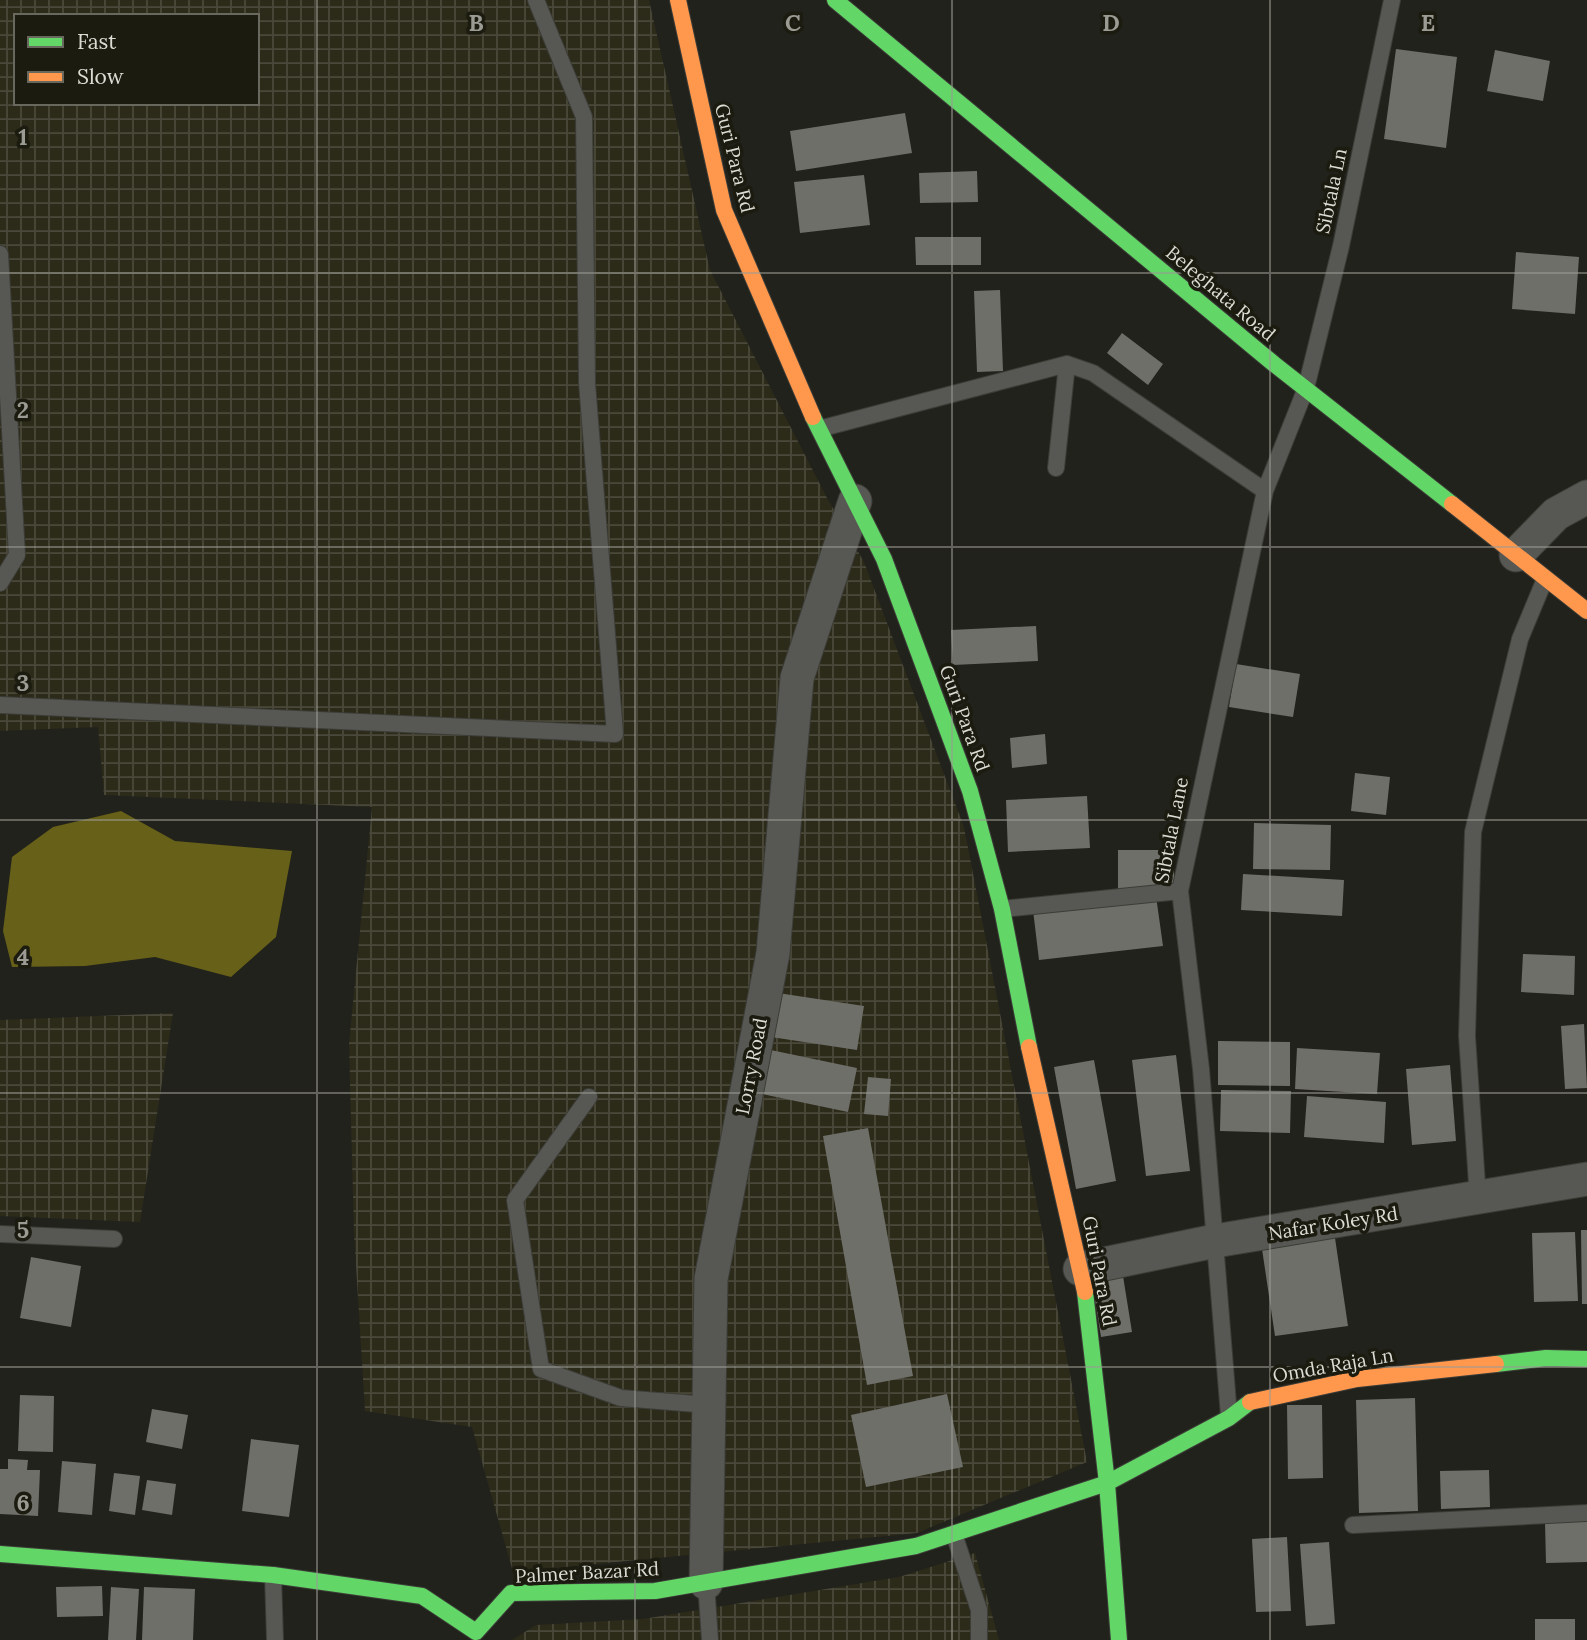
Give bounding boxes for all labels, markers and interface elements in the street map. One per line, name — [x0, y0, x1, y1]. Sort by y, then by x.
text: B — [468, 8, 484, 37]
text: C — [785, 8, 801, 37]
text: D — [1102, 8, 1120, 37]
text: E — [1421, 8, 1435, 37]
legend — [14, 14, 259, 105]
text: Fast — [77, 28, 117, 55]
text: Slow — [77, 63, 124, 90]
street label: Guri Para Rd — [710, 101, 760, 215]
text: 1 — [18, 122, 28, 151]
street label: Sibtala Ln — [1310, 146, 1352, 236]
street label: Beleghata Road — [1161, 240, 1281, 346]
text: 2 — [17, 395, 29, 424]
street label: Guri Para Rd — [935, 661, 995, 775]
text: 3 — [17, 668, 29, 697]
street label: Sibtala Lane — [1149, 775, 1193, 885]
text: 4 — [17, 942, 29, 971]
street label: Lorry Road — [730, 1016, 772, 1116]
street label: Nafar Koley Rd — [1266, 1201, 1400, 1245]
street label: Guri Para Rd — [1078, 1214, 1122, 1328]
text: 5 — [17, 1215, 29, 1244]
street label: Omda Raja Ln — [1271, 1343, 1395, 1387]
text: 6 — [16, 1488, 30, 1517]
street label: Palmer Bazar Rd — [514, 1556, 660, 1588]

